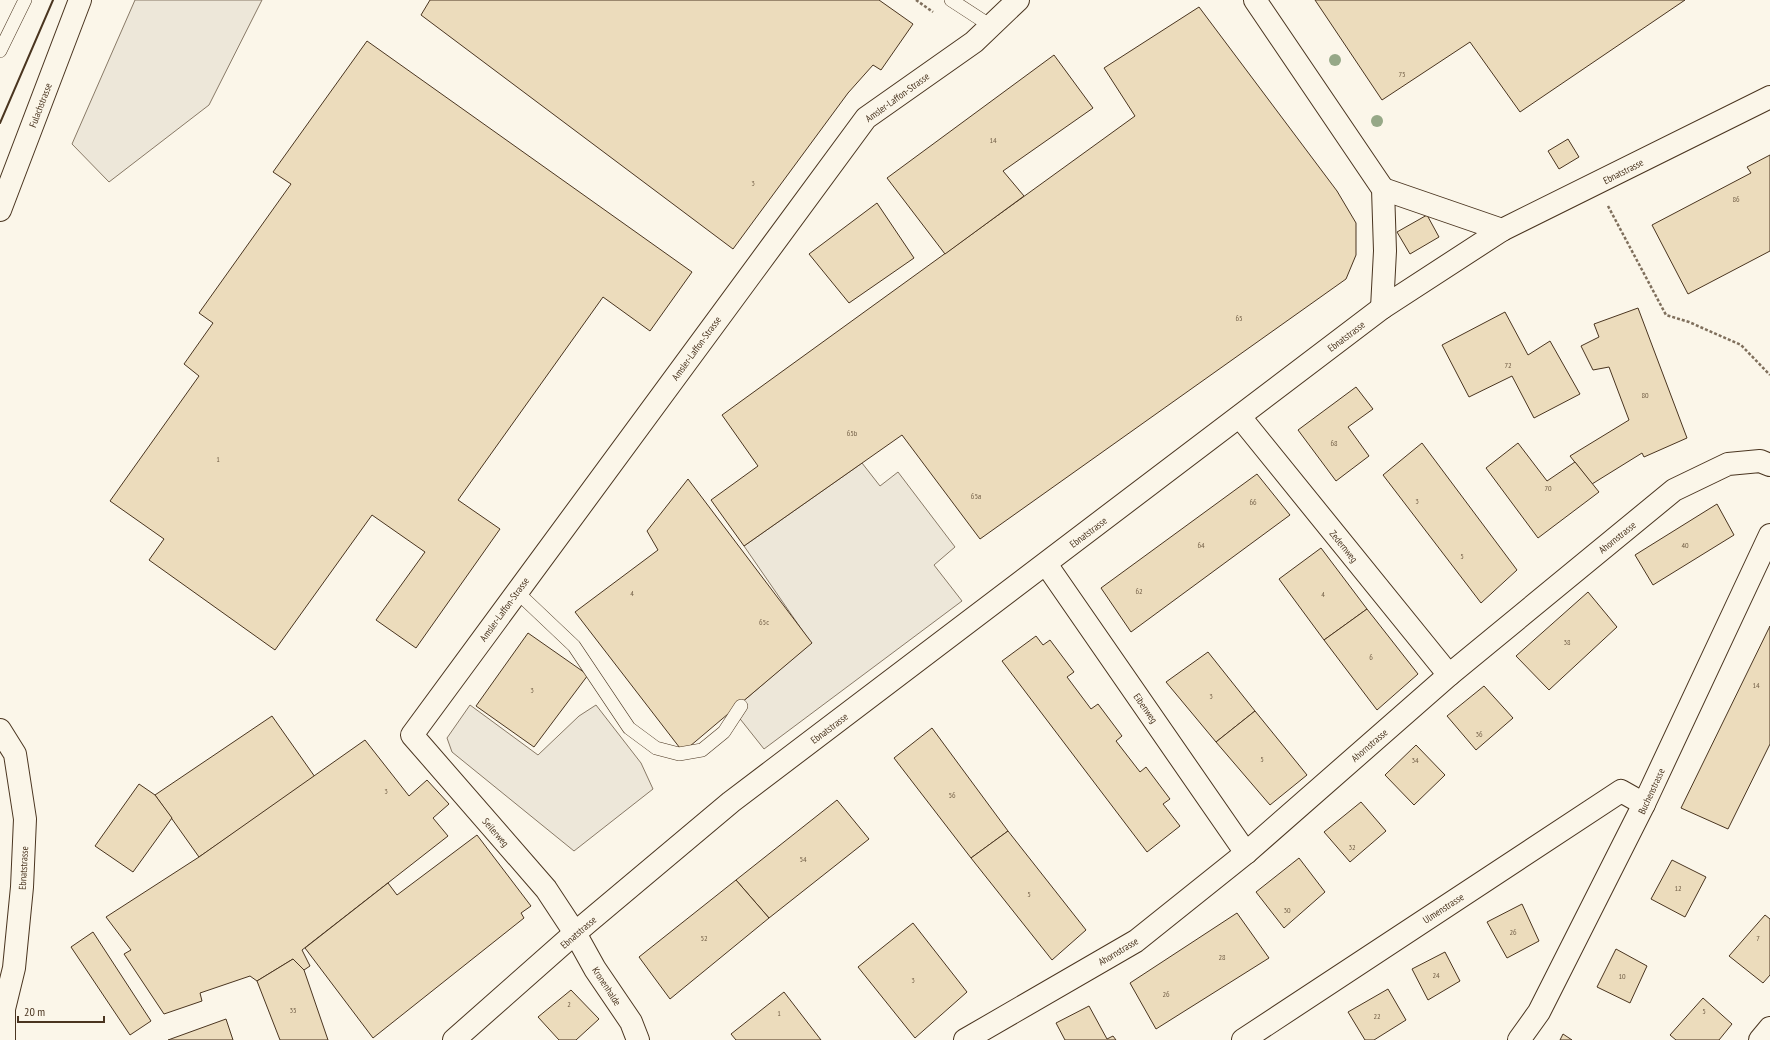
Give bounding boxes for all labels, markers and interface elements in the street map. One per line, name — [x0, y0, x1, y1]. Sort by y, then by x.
house number: 75 — [1398, 69, 1406, 79]
street label: Amsler-Laffon-Strasse — [863, 70, 932, 125]
street label: Fulachstrasse — [26, 81, 55, 129]
house number: 14 — [989, 135, 997, 145]
street label: Ebnatstrasse — [1601, 156, 1646, 187]
house number: 3 — [751, 178, 755, 188]
house number: 86 — [1732, 194, 1740, 204]
house number: 65 — [1235, 313, 1243, 323]
street label: Amsler-Laffon-Strasse — [669, 314, 724, 383]
street label: Ebnatstrasse — [1325, 318, 1368, 355]
house number: 72 — [1504, 360, 1512, 370]
house number: 80 — [1641, 390, 1649, 400]
house number: 65b — [847, 428, 858, 438]
house number: 68 — [1330, 438, 1338, 448]
house number: 1 — [216, 454, 220, 464]
house number: 70 — [1544, 483, 1552, 493]
house number: 65a — [971, 491, 981, 501]
house number: 3 — [1415, 496, 1419, 506]
house number: 66 — [1249, 497, 1257, 507]
street label: Ebnatstrasse — [1067, 514, 1110, 551]
street label: Ahornstrasse — [1596, 518, 1639, 556]
street label: Zedernweg — [1327, 527, 1361, 565]
house number: 64 — [1197, 540, 1205, 550]
house number: 40 — [1681, 540, 1689, 550]
house number: 5 — [1460, 551, 1464, 561]
street label: Amsler-Laffon-Strasse — [477, 575, 532, 644]
house number: 62 — [1135, 586, 1143, 596]
house number: 4 — [630, 588, 634, 598]
house number: 4 — [1321, 589, 1325, 599]
house number: 65c — [759, 617, 769, 627]
house number: 38 — [1563, 637, 1571, 647]
house number: 6 — [1369, 652, 1373, 662]
house number: 14 — [1752, 680, 1760, 690]
house number: 3 — [530, 685, 534, 695]
street label: Eibenweg — [1131, 691, 1161, 726]
house number: 3 — [1209, 691, 1213, 701]
street label: Ebnatstrasse — [808, 710, 851, 747]
street label: Ahornstrasse — [1348, 726, 1390, 765]
house number: 36 — [1475, 729, 1483, 739]
house number: 5 — [1260, 754, 1264, 764]
house number: 34 — [1411, 755, 1419, 765]
street label: Buchenstrasse — [1635, 766, 1668, 816]
house number: 3 — [384, 786, 388, 796]
house number: 56 — [948, 790, 956, 800]
street label: Seilerweg — [480, 815, 512, 849]
house number: 32 — [1348, 842, 1356, 852]
street label: Ebnatstrasse — [16, 846, 31, 890]
house number: 54 — [799, 854, 807, 864]
house number: 12 — [1674, 883, 1682, 893]
house number: 5 — [1027, 889, 1031, 899]
street label: Ulmenstrasse — [1420, 890, 1466, 926]
house number: 30 — [1283, 905, 1291, 915]
street label: Ebnatstrasse — [558, 913, 599, 952]
house number: 26 — [1509, 927, 1517, 937]
house number: 52 — [700, 933, 708, 943]
house number: 7 — [1756, 933, 1760, 943]
street label: Ahornstrasse — [1096, 934, 1141, 968]
house number: 28 — [1218, 952, 1226, 962]
street label: Kronenhalde — [589, 964, 624, 1008]
house number: 24 — [1432, 970, 1440, 980]
house number: 10 — [1618, 971, 1626, 981]
house number: 3 — [911, 975, 915, 985]
house number: 26 — [1162, 989, 1170, 999]
scale bar — [18, 998, 104, 1024]
house number: 2 — [567, 999, 571, 1009]
text: 20 m — [24, 1004, 45, 1019]
house number: 35 — [289, 1005, 297, 1015]
house number: 5 — [1702, 1006, 1706, 1016]
house number: 1 — [777, 1008, 781, 1018]
house number: 22 — [1373, 1011, 1381, 1021]

